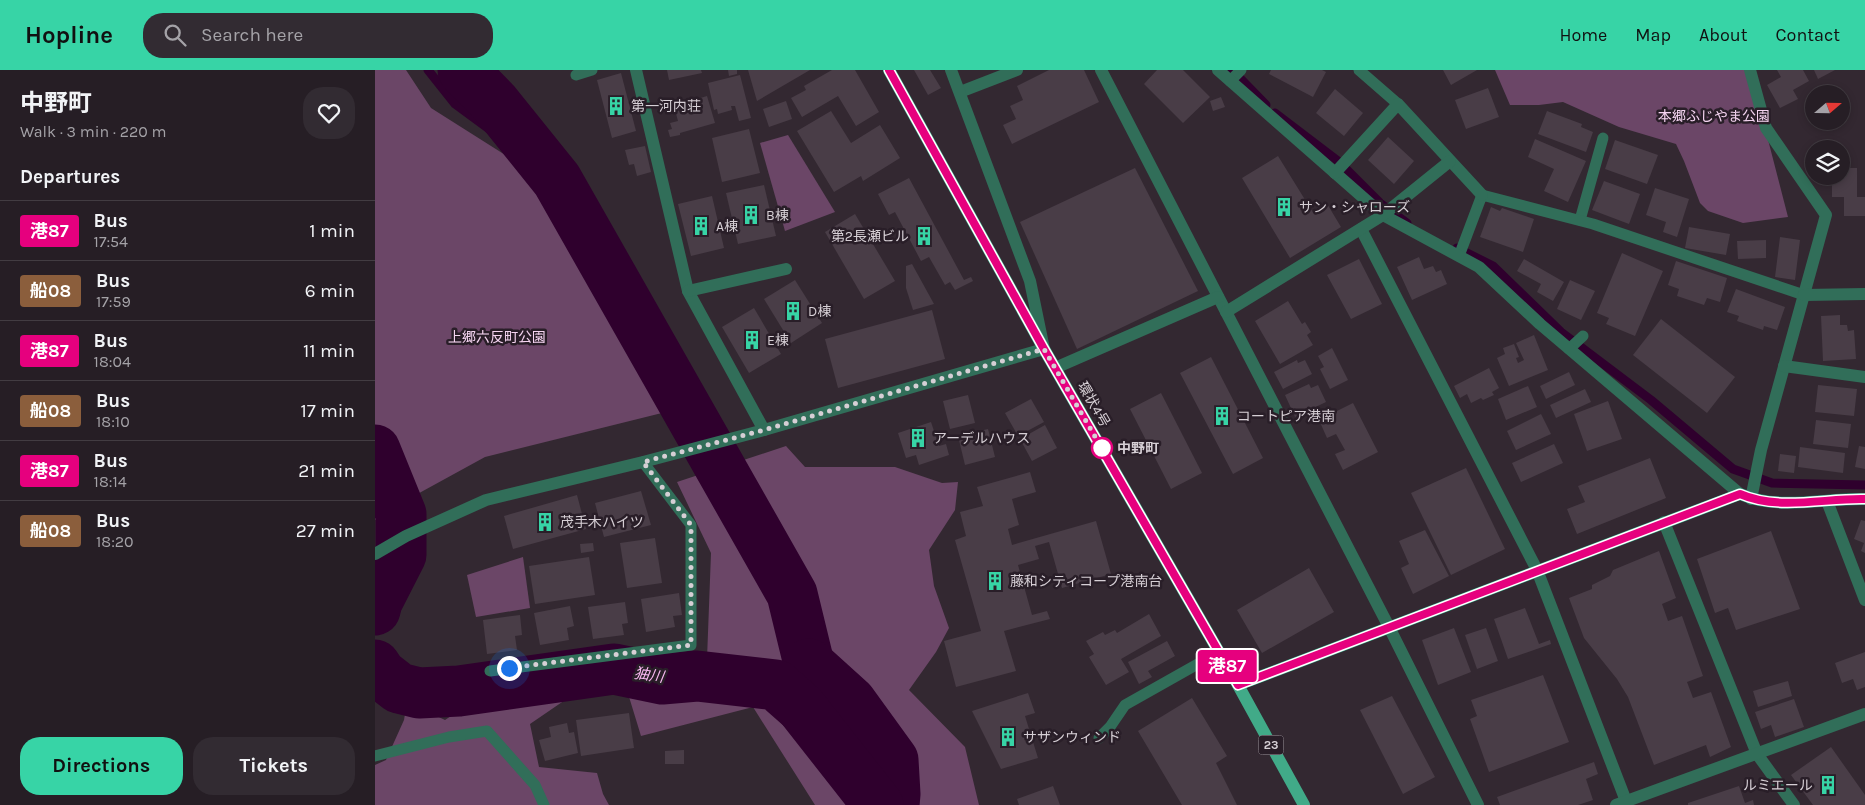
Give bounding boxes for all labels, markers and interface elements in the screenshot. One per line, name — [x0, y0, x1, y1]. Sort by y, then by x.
search box — [143, 13, 493, 58]
text: Hopline — [25, 21, 113, 49]
icon: search — [161, 21, 189, 49]
text: Search here — [201, 24, 303, 46]
text: Home — [1559, 24, 1607, 46]
text: Map — [1635, 24, 1671, 46]
text: About — [1699, 24, 1748, 46]
text: Contact — [1776, 24, 1840, 46]
north arrow — [1805, 85, 1850, 130]
map controls — [1805, 85, 1850, 185]
button: heart — [303, 87, 355, 139]
text: 中野町 — [20, 89, 92, 117]
building icon: 第一河内荘 — [605, 95, 627, 117]
place label: 第一河内荘 — [631, 98, 701, 115]
park label: 本郷ふじやま公園 — [1658, 108, 1770, 125]
text: Walk · 3 min · 220 m — [20, 122, 166, 141]
button: layers — [1805, 140, 1850, 185]
text: Departures — [20, 166, 120, 188]
building icon: サン・シャローズ — [1273, 196, 1295, 218]
place label: サン・シャローズ — [1299, 199, 1410, 216]
building icon: B棟 — [740, 204, 762, 226]
place label: B棟 — [766, 207, 789, 224]
text: Bus — [94, 210, 128, 232]
building icon: A棟 — [690, 215, 712, 237]
place label: A棟 — [716, 218, 738, 235]
text: 港87 — [30, 220, 69, 242]
text: 1 min — [309, 220, 355, 242]
building icon: 第2長瀬ビル — [913, 225, 935, 247]
place label: 第2長瀬ビル — [831, 228, 909, 245]
text: 17:54 — [94, 232, 128, 251]
text: Bus — [96, 270, 130, 292]
text: 船08 — [30, 280, 71, 302]
text: 6 min — [305, 280, 355, 302]
text: 17:59 — [96, 292, 131, 311]
building icon: D棟 — [782, 300, 804, 322]
place label: D棟 — [808, 303, 831, 320]
park label: 上郷六反町公園 — [448, 329, 546, 346]
building icon: E棟 — [741, 329, 763, 351]
text: Bus — [94, 330, 128, 352]
place label: E棟 — [767, 332, 789, 349]
text: 港87 — [30, 340, 69, 362]
text: 11 min — [303, 340, 355, 362]
text: 18:04 — [94, 352, 131, 371]
street label: 環状4号 — [1074, 378, 1113, 430]
text: Bus — [96, 390, 130, 412]
text: 船08 — [30, 400, 71, 422]
text: 17 min — [300, 400, 355, 422]
building icon: コートピア港南 — [1211, 405, 1233, 427]
place label: コートピア港南 — [1237, 408, 1335, 425]
text: 18:10 — [96, 412, 130, 431]
building icon: アーデルハウス — [907, 427, 929, 449]
place label: アーデルハウス — [933, 430, 1030, 447]
marker: 中野町 — [1091, 437, 1113, 459]
place label: 中野町 — [1117, 440, 1159, 457]
text: Bus — [94, 450, 128, 472]
text: 港87 — [30, 460, 69, 482]
text: 21 min — [298, 460, 355, 482]
text: 18:14 — [94, 472, 127, 491]
text: Bus — [96, 510, 130, 532]
building icon: 茂手木ハイツ — [534, 511, 556, 533]
place label: 茂手木ハイツ — [560, 514, 644, 531]
text: 船08 — [30, 520, 71, 542]
text: 27 min — [296, 520, 355, 542]
text: 18:20 — [96, 532, 134, 551]
building icon: 藤和シティコープ港南台 — [984, 570, 1006, 592]
place label: 藤和シティコープ港南台 — [1010, 573, 1162, 590]
line badge: 港87 — [1198, 650, 1256, 682]
text: 港87 — [1208, 655, 1246, 677]
your location — [497, 656, 522, 681]
water label: 㹨川 — [633, 664, 667, 686]
building icon: サザンウィンド — [997, 726, 1019, 748]
place label: サザンウィンド — [1023, 729, 1121, 746]
road number: 23 — [1259, 736, 1283, 754]
button: Directions — [20, 737, 183, 795]
button: Tickets — [193, 737, 355, 795]
building icon: ルミエール — [1817, 774, 1839, 796]
place label: ルミエール — [1743, 777, 1813, 794]

